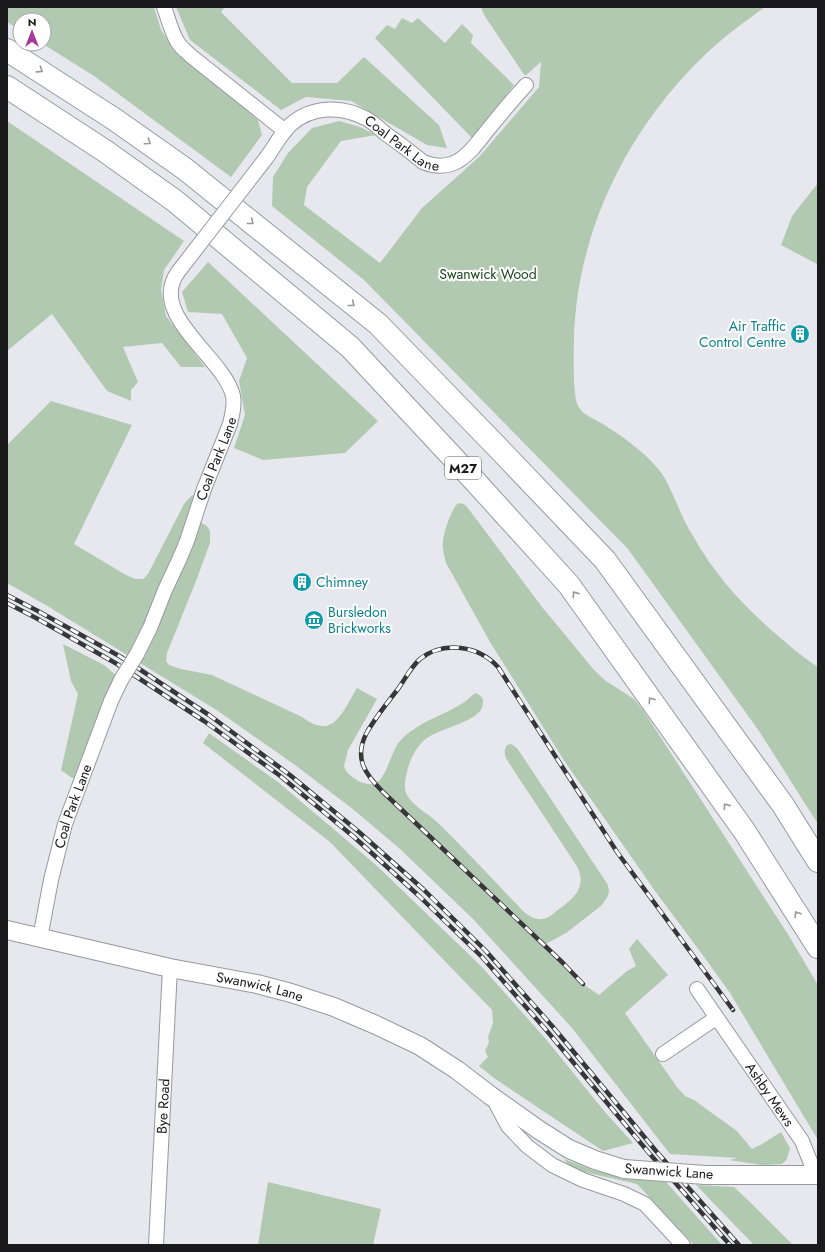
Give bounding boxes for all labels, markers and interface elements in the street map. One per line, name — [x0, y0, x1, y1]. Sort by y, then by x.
north arrow — [12, 12, 52, 52]
text: N — [28, 14, 36, 30]
one-way arrow — [36, 66, 43, 73]
street label: Coal Park Lane — [361, 110, 440, 176]
one-way arrow — [144, 137, 151, 145]
one-way arrow — [246, 218, 253, 225]
park label: Swanwick Wood — [439, 264, 537, 284]
one-way arrow — [347, 299, 355, 306]
place label: Air Traffic Control Centre — [699, 316, 786, 352]
building icon: Air Traffic Control Centre — [789, 323, 811, 345]
street label: Coal Park Lane — [191, 415, 241, 503]
road number: M27 — [445, 457, 481, 479]
building icon: Chimney — [291, 571, 313, 593]
place label: Chimney — [316, 572, 369, 592]
one-way arrow — [573, 591, 580, 598]
place label: Bursledon Brickworks — [328, 602, 391, 638]
museum icon: Bursledon Brickworks — [303, 609, 325, 631]
one-way arrow — [649, 697, 656, 704]
street label: Coal Park Lane — [49, 761, 97, 851]
one-way arrow — [724, 803, 731, 810]
one-way arrow — [795, 912, 802, 919]
street label: Swanwick Lane — [214, 967, 306, 1006]
street label: Ashby Mews — [741, 1058, 799, 1131]
street label: Bye Road — [152, 1078, 174, 1134]
street label: Swanwick Lane — [624, 1158, 714, 1184]

